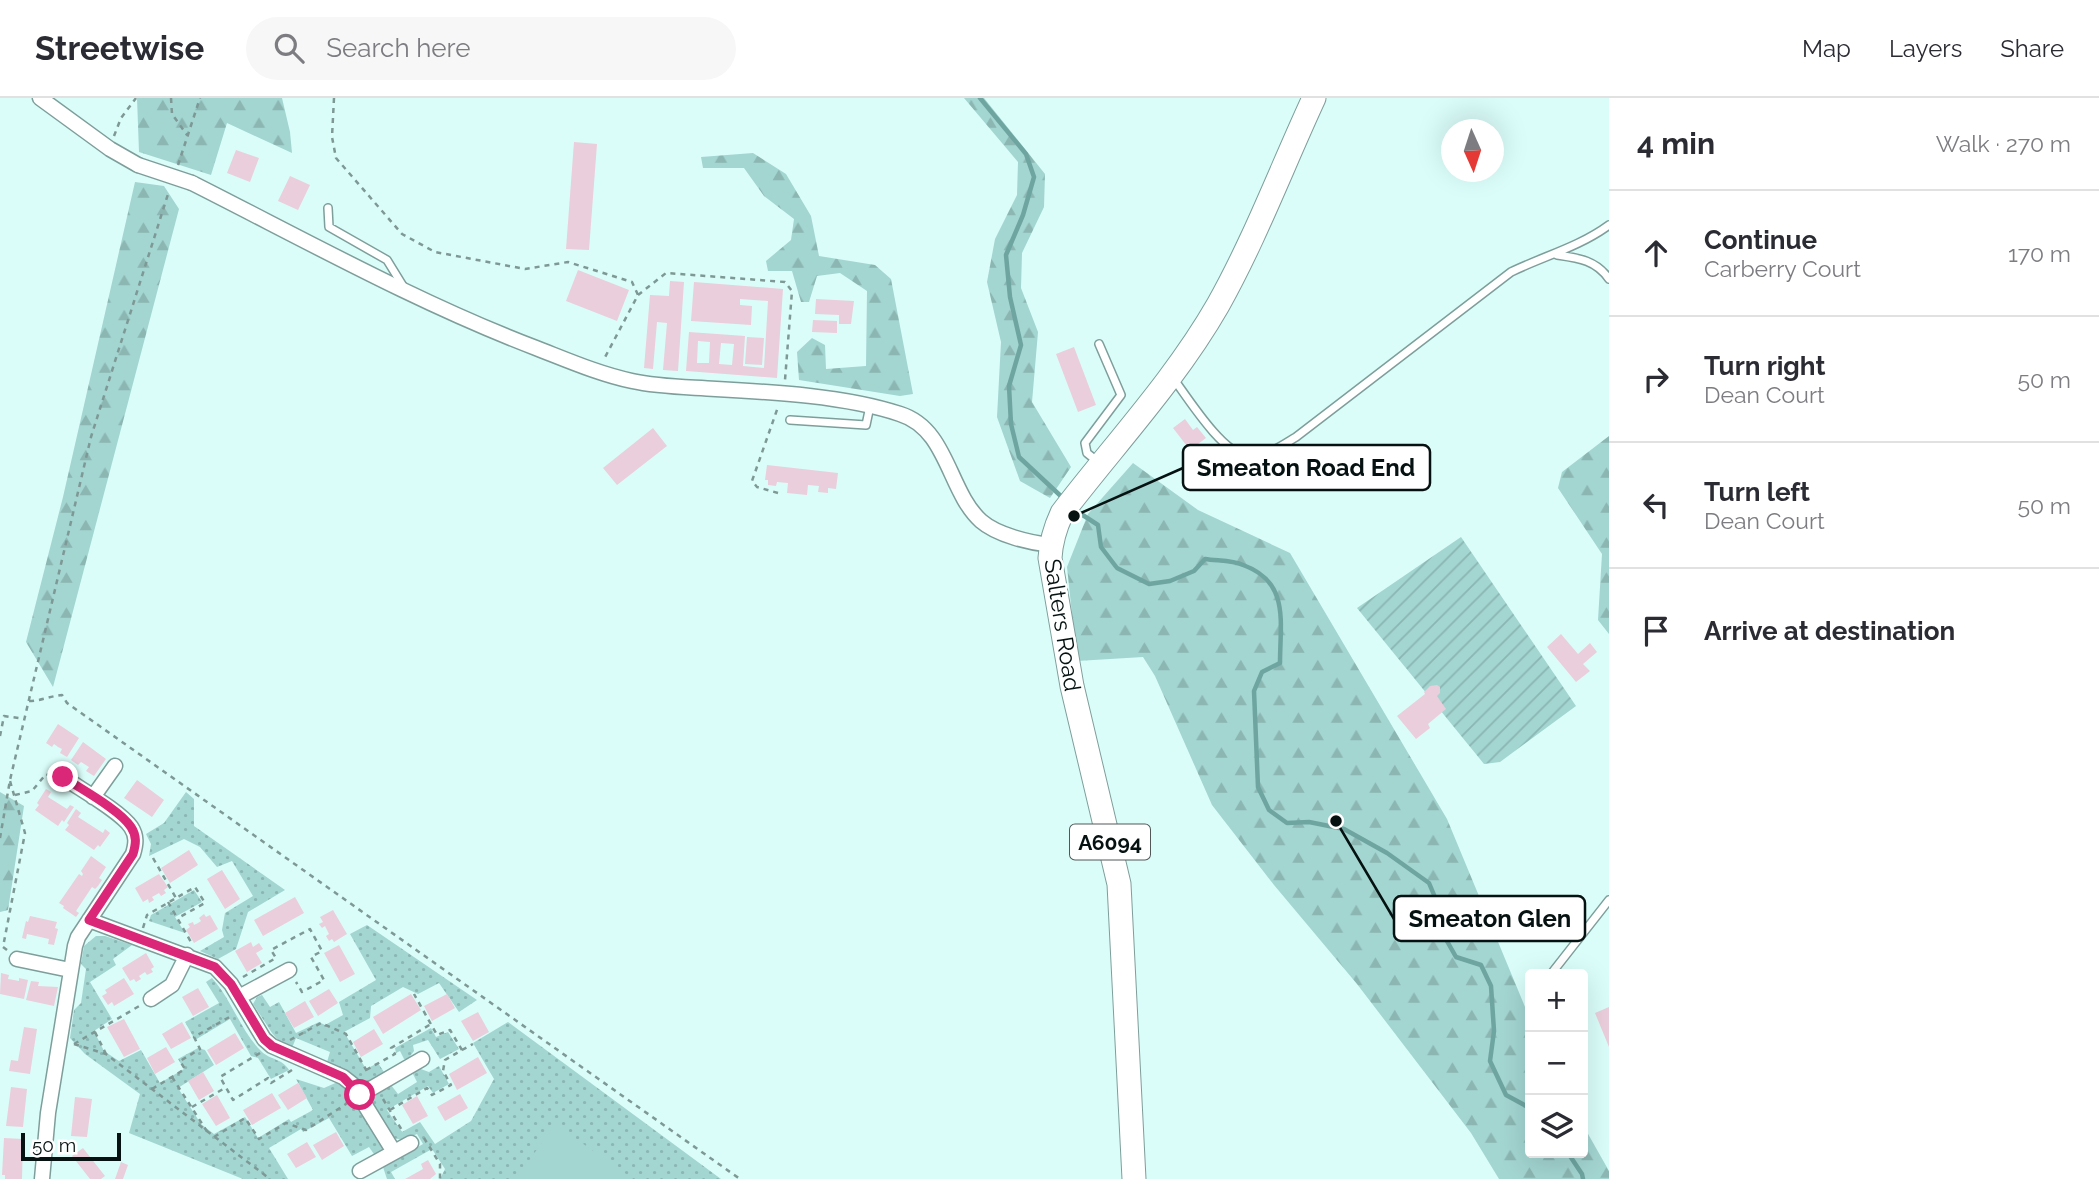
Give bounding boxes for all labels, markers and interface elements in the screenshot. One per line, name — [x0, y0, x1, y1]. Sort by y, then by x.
search box — [246, 17, 736, 80]
text: Streetwise — [35, 29, 204, 68]
icon: search — [270, 29, 308, 67]
text: Search here — [326, 33, 471, 63]
text: Map — [1802, 34, 1851, 63]
text: Layers — [1889, 34, 1962, 63]
text: Share — [2000, 34, 2064, 63]
north arrow — [1441, 119, 1504, 182]
text: 4 min — [1637, 126, 1715, 161]
text: Walk · 270 m — [1936, 130, 2071, 157]
text: Continue — [1704, 225, 1817, 255]
icon: ahead — [1637, 234, 1675, 272]
text: 170 m — [2008, 240, 2071, 267]
text: Carberry Court — [1704, 255, 1861, 282]
text: Turn right — [1704, 351, 1825, 381]
icon: right — [1637, 360, 1675, 398]
text: 50 m — [2017, 366, 2071, 393]
text: Dean Court — [1704, 381, 1825, 408]
callout: Smeaton Road End — [1183, 445, 1430, 490]
text: Smeaton Road End — [1197, 453, 1415, 482]
text: Turn left — [1704, 477, 1810, 507]
icon: left — [1637, 486, 1675, 524]
text: 50 m — [2017, 492, 2071, 519]
text: Dean Court — [1704, 507, 1825, 534]
street label: Salters Road — [1039, 557, 1087, 693]
icon: arrive — [1637, 612, 1675, 650]
text: Arrive at destination — [1704, 616, 1955, 646]
route end — [47, 761, 78, 792]
road number: A6094 — [1070, 824, 1150, 860]
callout: Smeaton Glen — [1394, 896, 1585, 941]
text: Smeaton Glen — [1409, 904, 1571, 933]
map controls — [1525, 969, 1588, 1158]
button: + — [1525, 969, 1588, 1032]
button: − — [1525, 1032, 1588, 1095]
route start — [344, 1079, 375, 1110]
button: layers — [1525, 1095, 1588, 1158]
scale bar — [21, 1130, 121, 1162]
text: 50 m — [32, 1134, 76, 1156]

